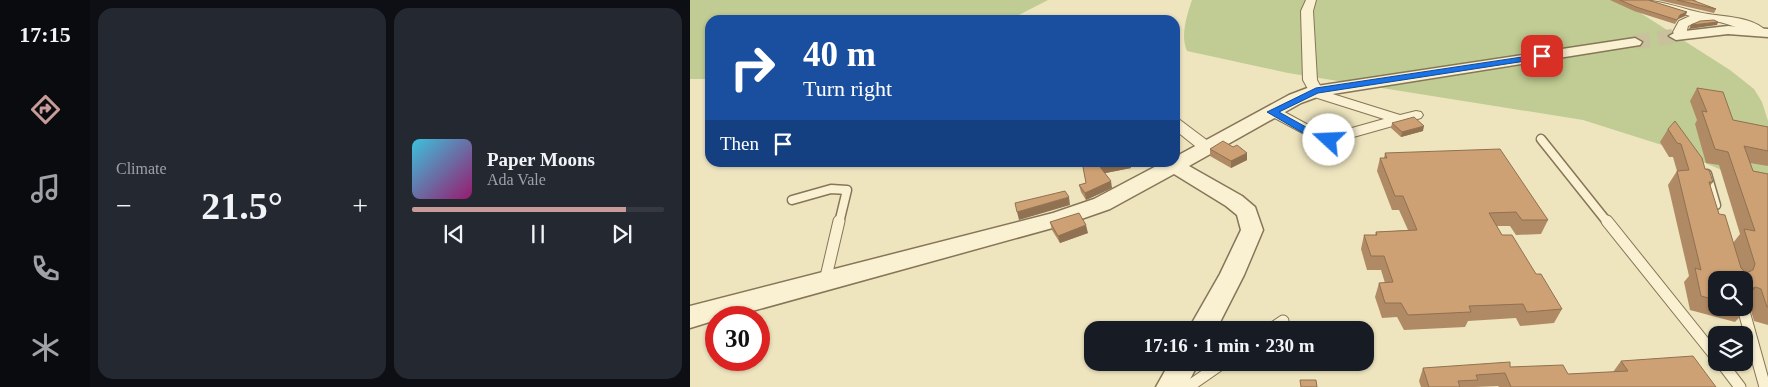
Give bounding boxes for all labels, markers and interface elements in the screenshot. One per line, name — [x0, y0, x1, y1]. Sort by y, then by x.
text: 17:15 — [19, 22, 71, 47]
icon: right — [720, 35, 785, 100]
text: 40 m — [803, 35, 876, 74]
pin — [1521, 35, 1563, 77]
icon: arrive — [1528, 42, 1556, 70]
text: Turn right — [803, 76, 892, 101]
icon: directions — [28, 92, 63, 127]
position arrow — [1302, 113, 1354, 165]
icon: arrive — [769, 130, 797, 158]
text: Then — [720, 133, 759, 154]
text: Paper Moons — [487, 149, 595, 170]
text: Climate — [116, 160, 167, 177]
icon: music — [28, 171, 63, 206]
text: Ada Vale — [487, 171, 546, 188]
text: 21.5° — [201, 185, 283, 227]
text: − — [116, 190, 132, 221]
text: + — [352, 190, 368, 221]
icon: previous — [440, 220, 468, 248]
icon: pause — [524, 220, 552, 248]
icon: next — [608, 220, 636, 248]
icon: phone — [28, 251, 63, 286]
map controls — [1708, 271, 1753, 371]
button: search — [1708, 271, 1753, 316]
speed limit sign: 30 — [705, 306, 770, 371]
button: layers — [1708, 326, 1753, 371]
icon: climate — [28, 330, 63, 365]
text: 17:16 · 1 min · 230 m — [1144, 335, 1315, 356]

